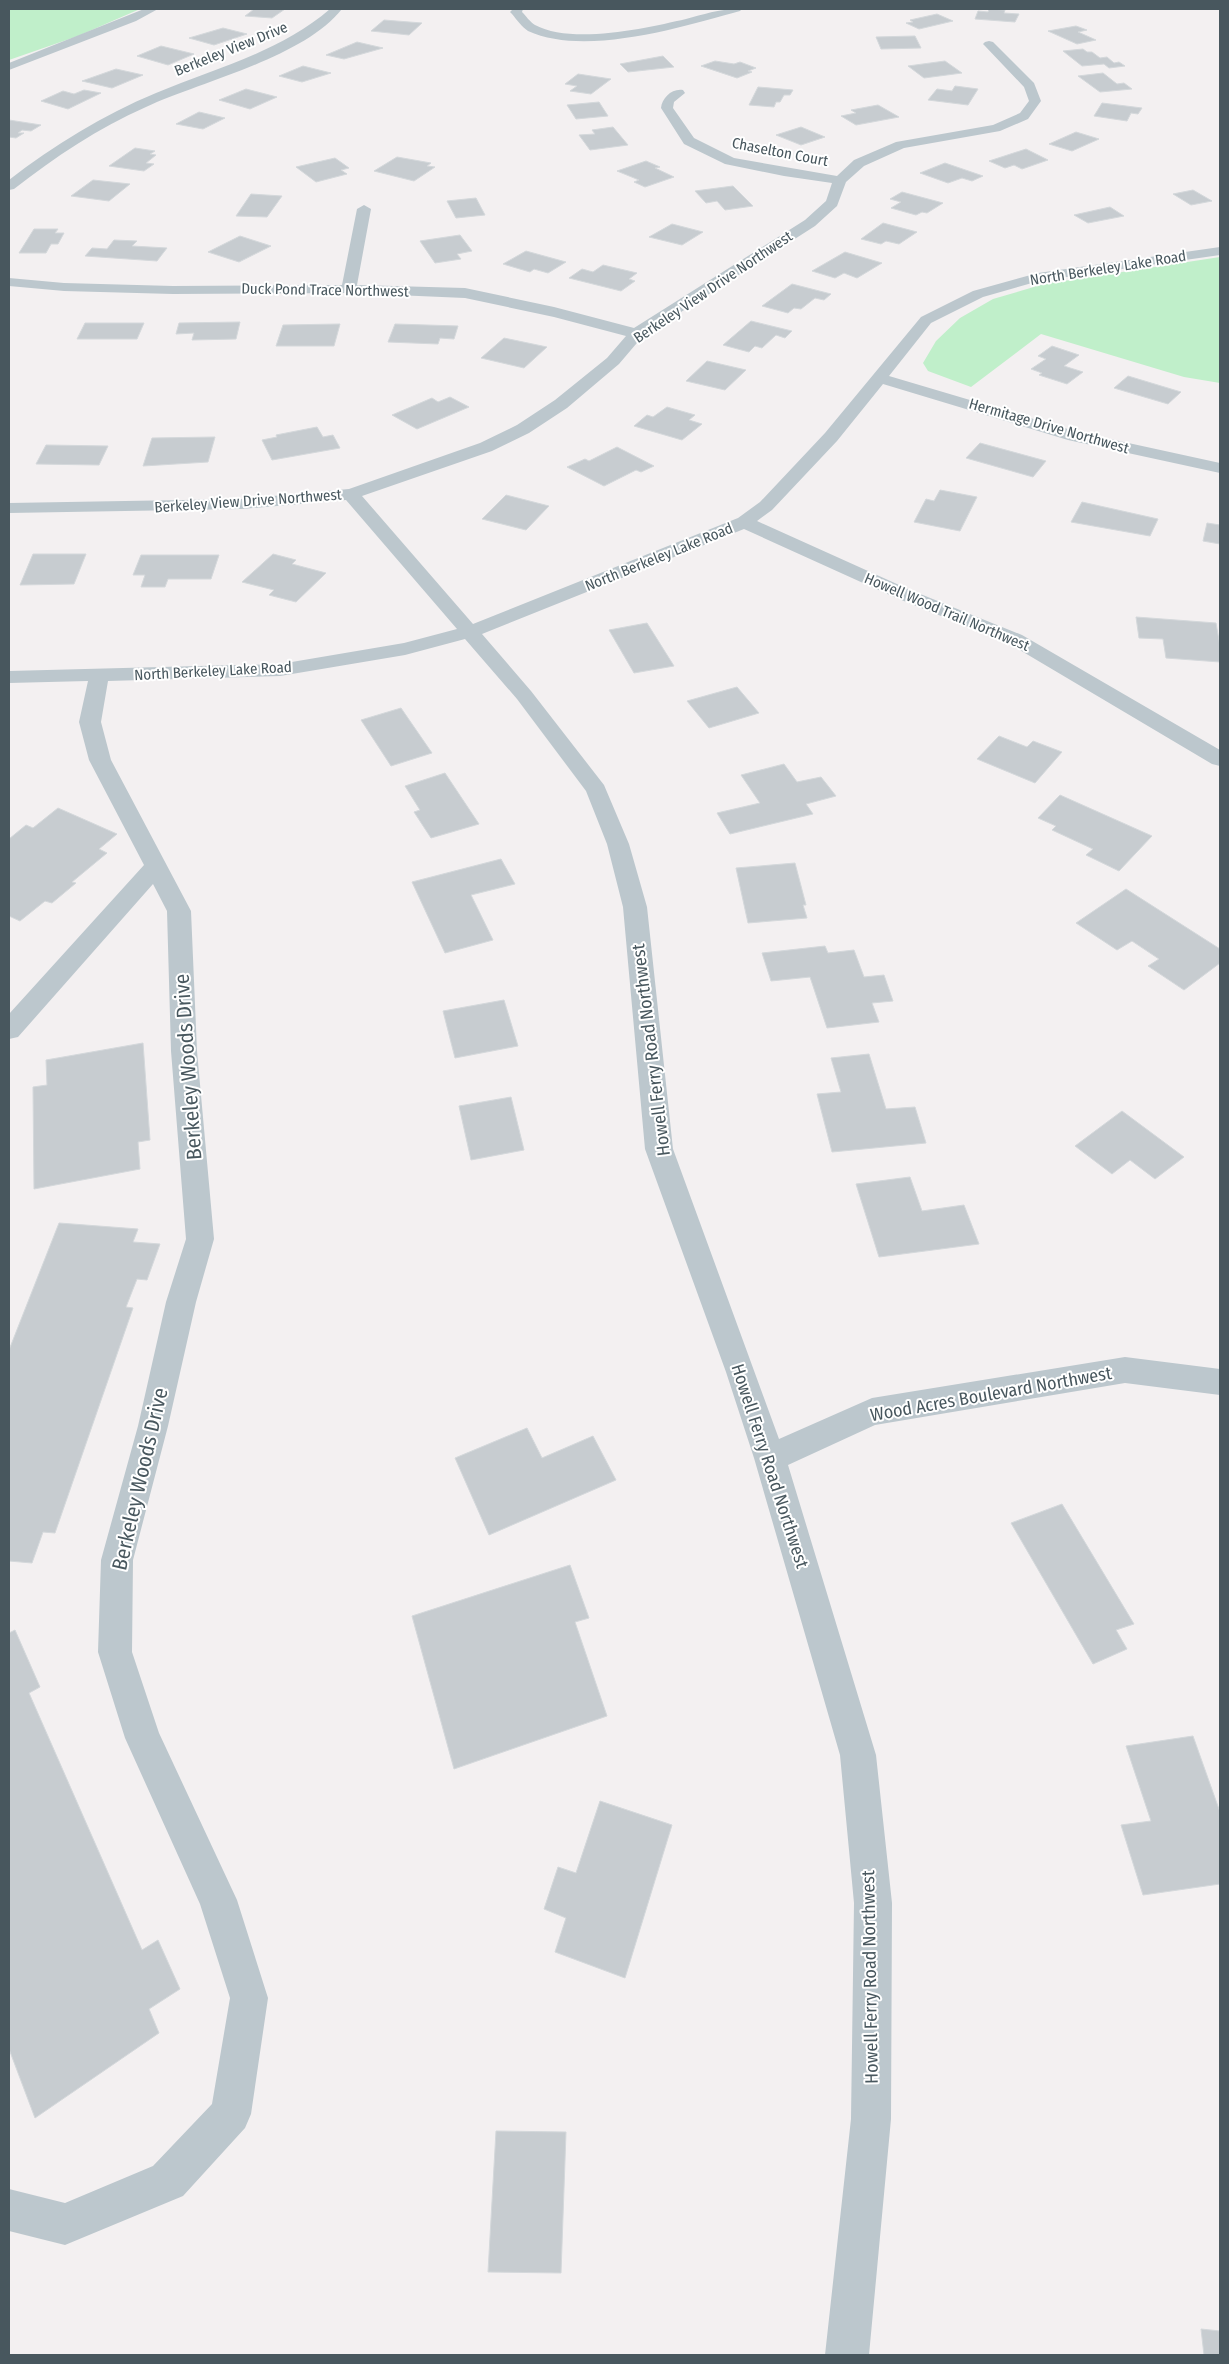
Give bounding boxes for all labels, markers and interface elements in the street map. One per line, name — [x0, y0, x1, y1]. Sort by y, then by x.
street label: Berkeley View Drive — [172, 18, 290, 80]
street label: Chaselton Court — [730, 134, 830, 170]
street label: Berkeley View Drive Northwest — [630, 227, 796, 347]
street label: North Berkeley Lake Road — [1029, 247, 1187, 289]
street label: Duck Pond Trace Northwest — [241, 280, 409, 300]
street label: Hermitage Drive Northwest — [967, 395, 1131, 458]
street label: Berkeley View Drive Northwest — [154, 485, 342, 517]
street label: North Berkeley Lake Road — [582, 519, 736, 595]
street label: Howell Wood Trail Northwest — [862, 569, 1032, 655]
street label: North Berkeley Lake Road — [134, 658, 292, 684]
street label: Howell Ferry Road Northwest — [627, 943, 675, 1157]
street label: Berkeley Woods Drive — [169, 973, 207, 1161]
street label: Howell Ferry Road Northwest — [727, 1361, 813, 1571]
street label: Wood Acres Boulevard Northwest — [869, 1362, 1113, 1426]
street label: Berkeley Woods Drive — [106, 1385, 174, 1573]
street label: Howell Ferry Road Northwest — [857, 1870, 883, 2084]

